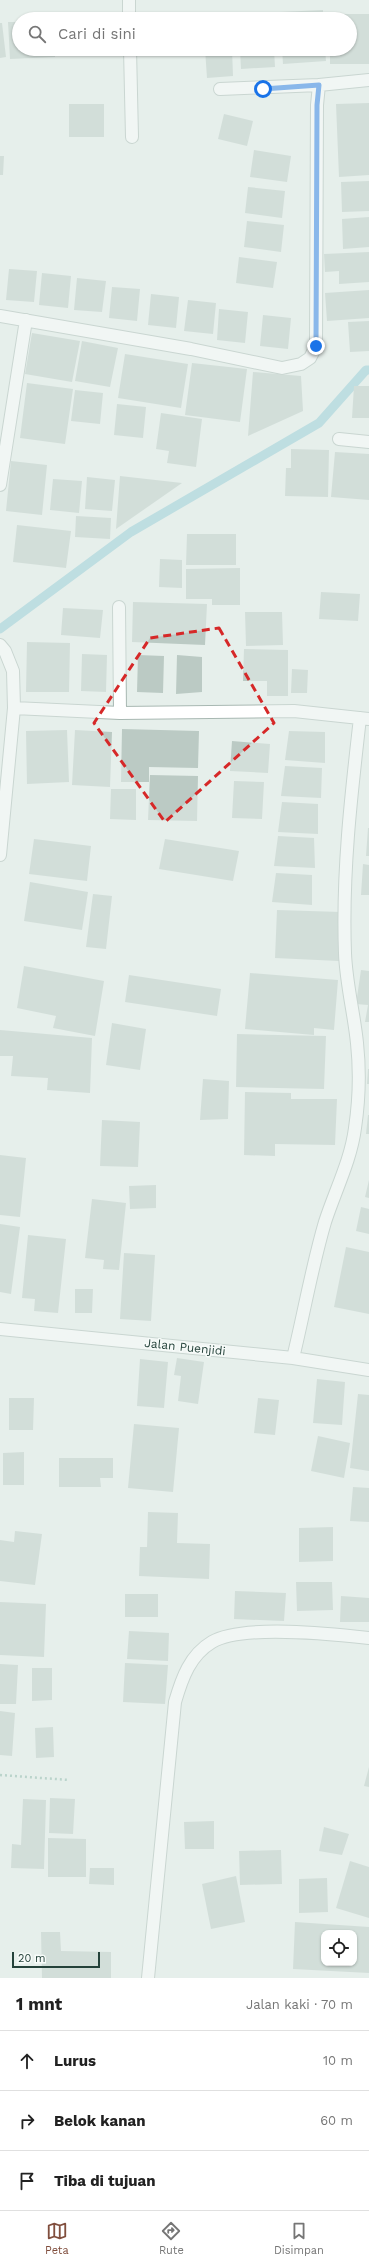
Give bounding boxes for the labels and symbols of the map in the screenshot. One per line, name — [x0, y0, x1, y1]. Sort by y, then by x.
route start — [254, 80, 272, 98]
route end — [307, 337, 325, 355]
street label: Jalan Puenjidi — [144, 1336, 226, 1358]
scale bar — [12, 1950, 100, 1969]

